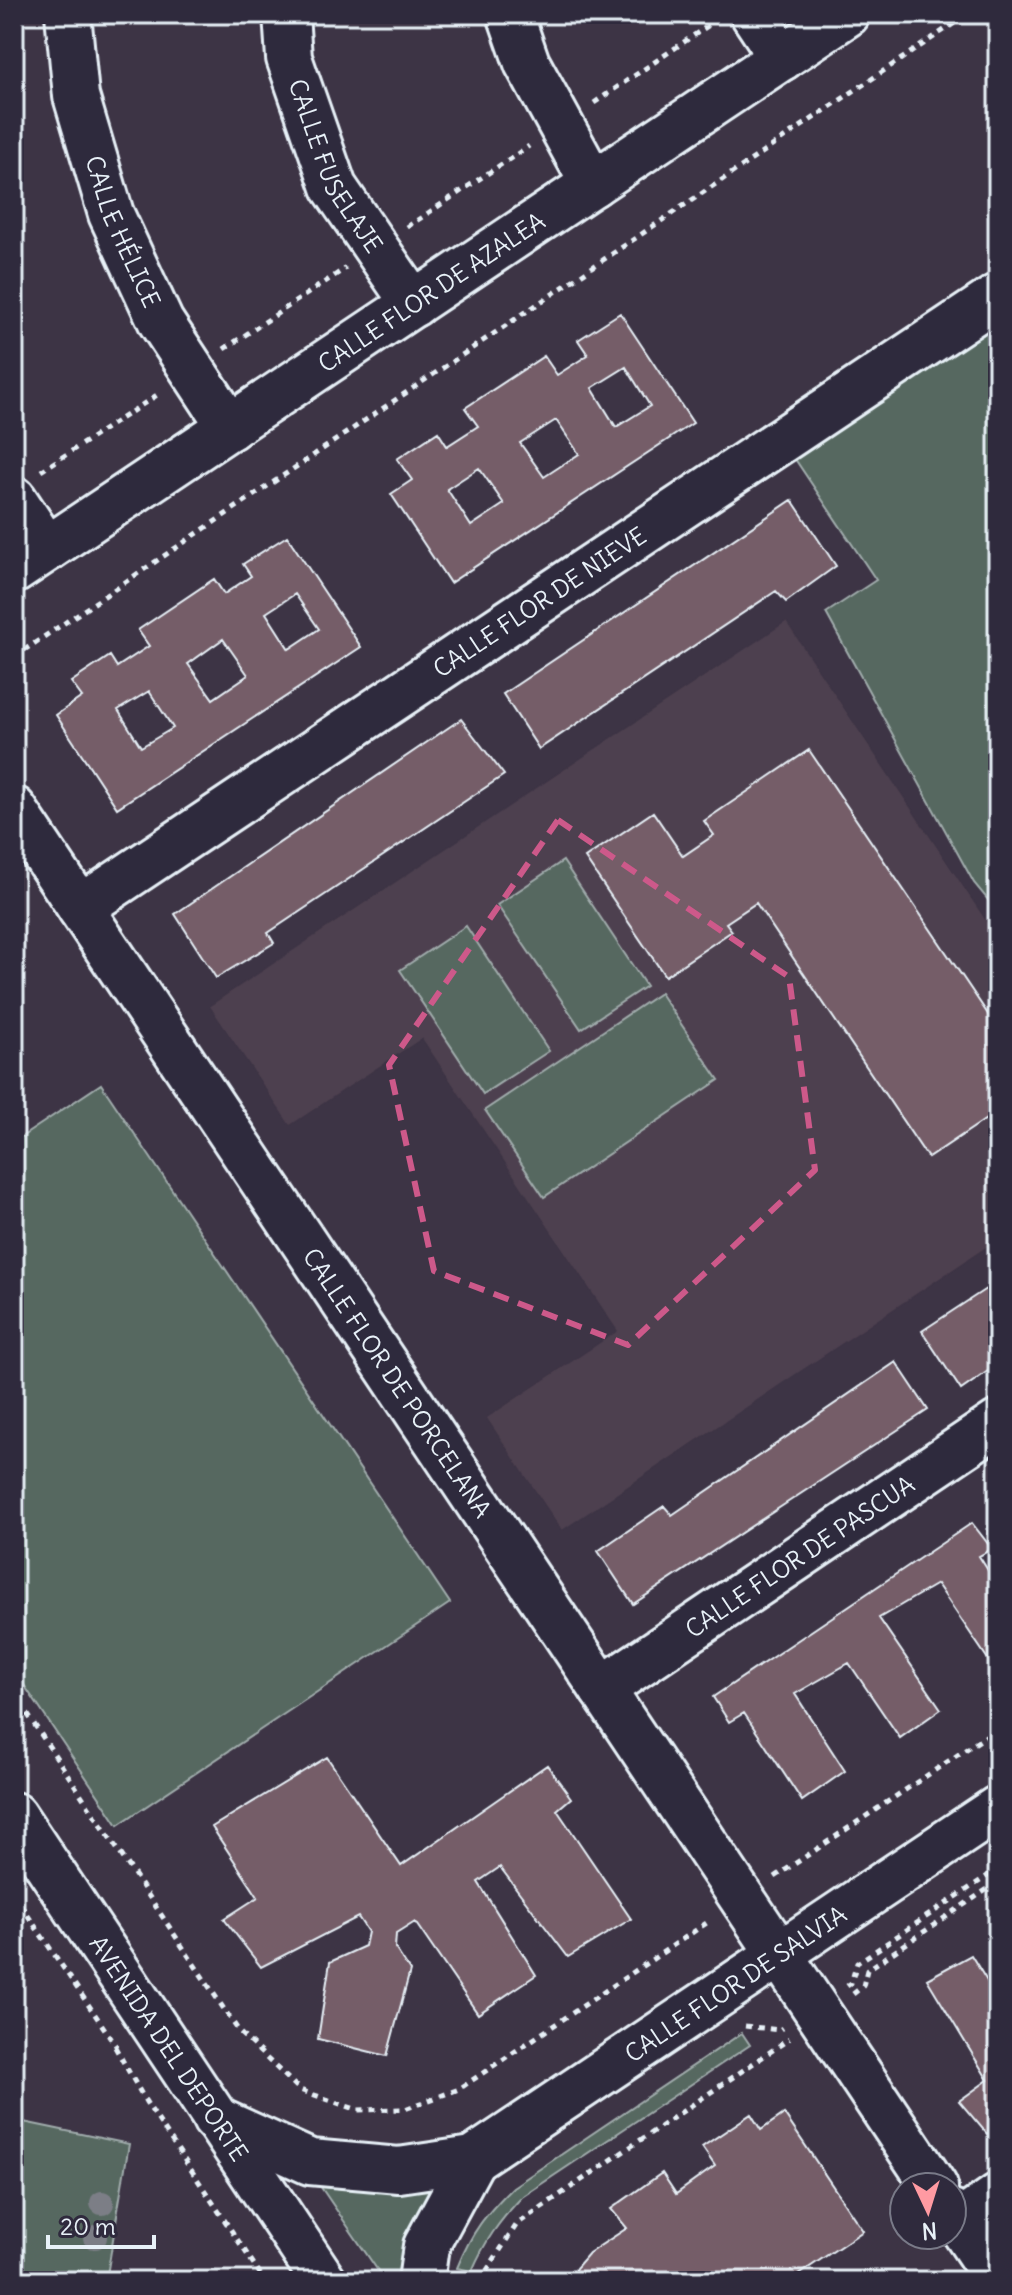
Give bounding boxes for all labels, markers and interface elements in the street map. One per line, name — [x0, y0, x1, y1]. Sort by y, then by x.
street label: CALLE FUSELAJE — [282, 75, 389, 258]
street label: CALLE HÉLICE — [80, 152, 167, 312]
street label: CALLE FLOR DE AZALEA — [312, 205, 550, 378]
street label: CALLE FLOR DE NIEVE — [427, 520, 651, 684]
street label: CALLE FLOR DE PORCELANA — [297, 1242, 498, 1523]
street label: CALLE FLOR DE PASCUA — [679, 1469, 920, 1644]
street label: CALLE FLOR DE SALVIA — [619, 1899, 852, 2068]
street label: AVENIDA DEL DEPORTE — [83, 1930, 255, 2167]
north arrow — [888, 2171, 968, 2251]
scale bar — [48, 2199, 154, 2249]
text: 20 m — [60, 2211, 116, 2241]
text: N — [921, 2216, 938, 2245]

